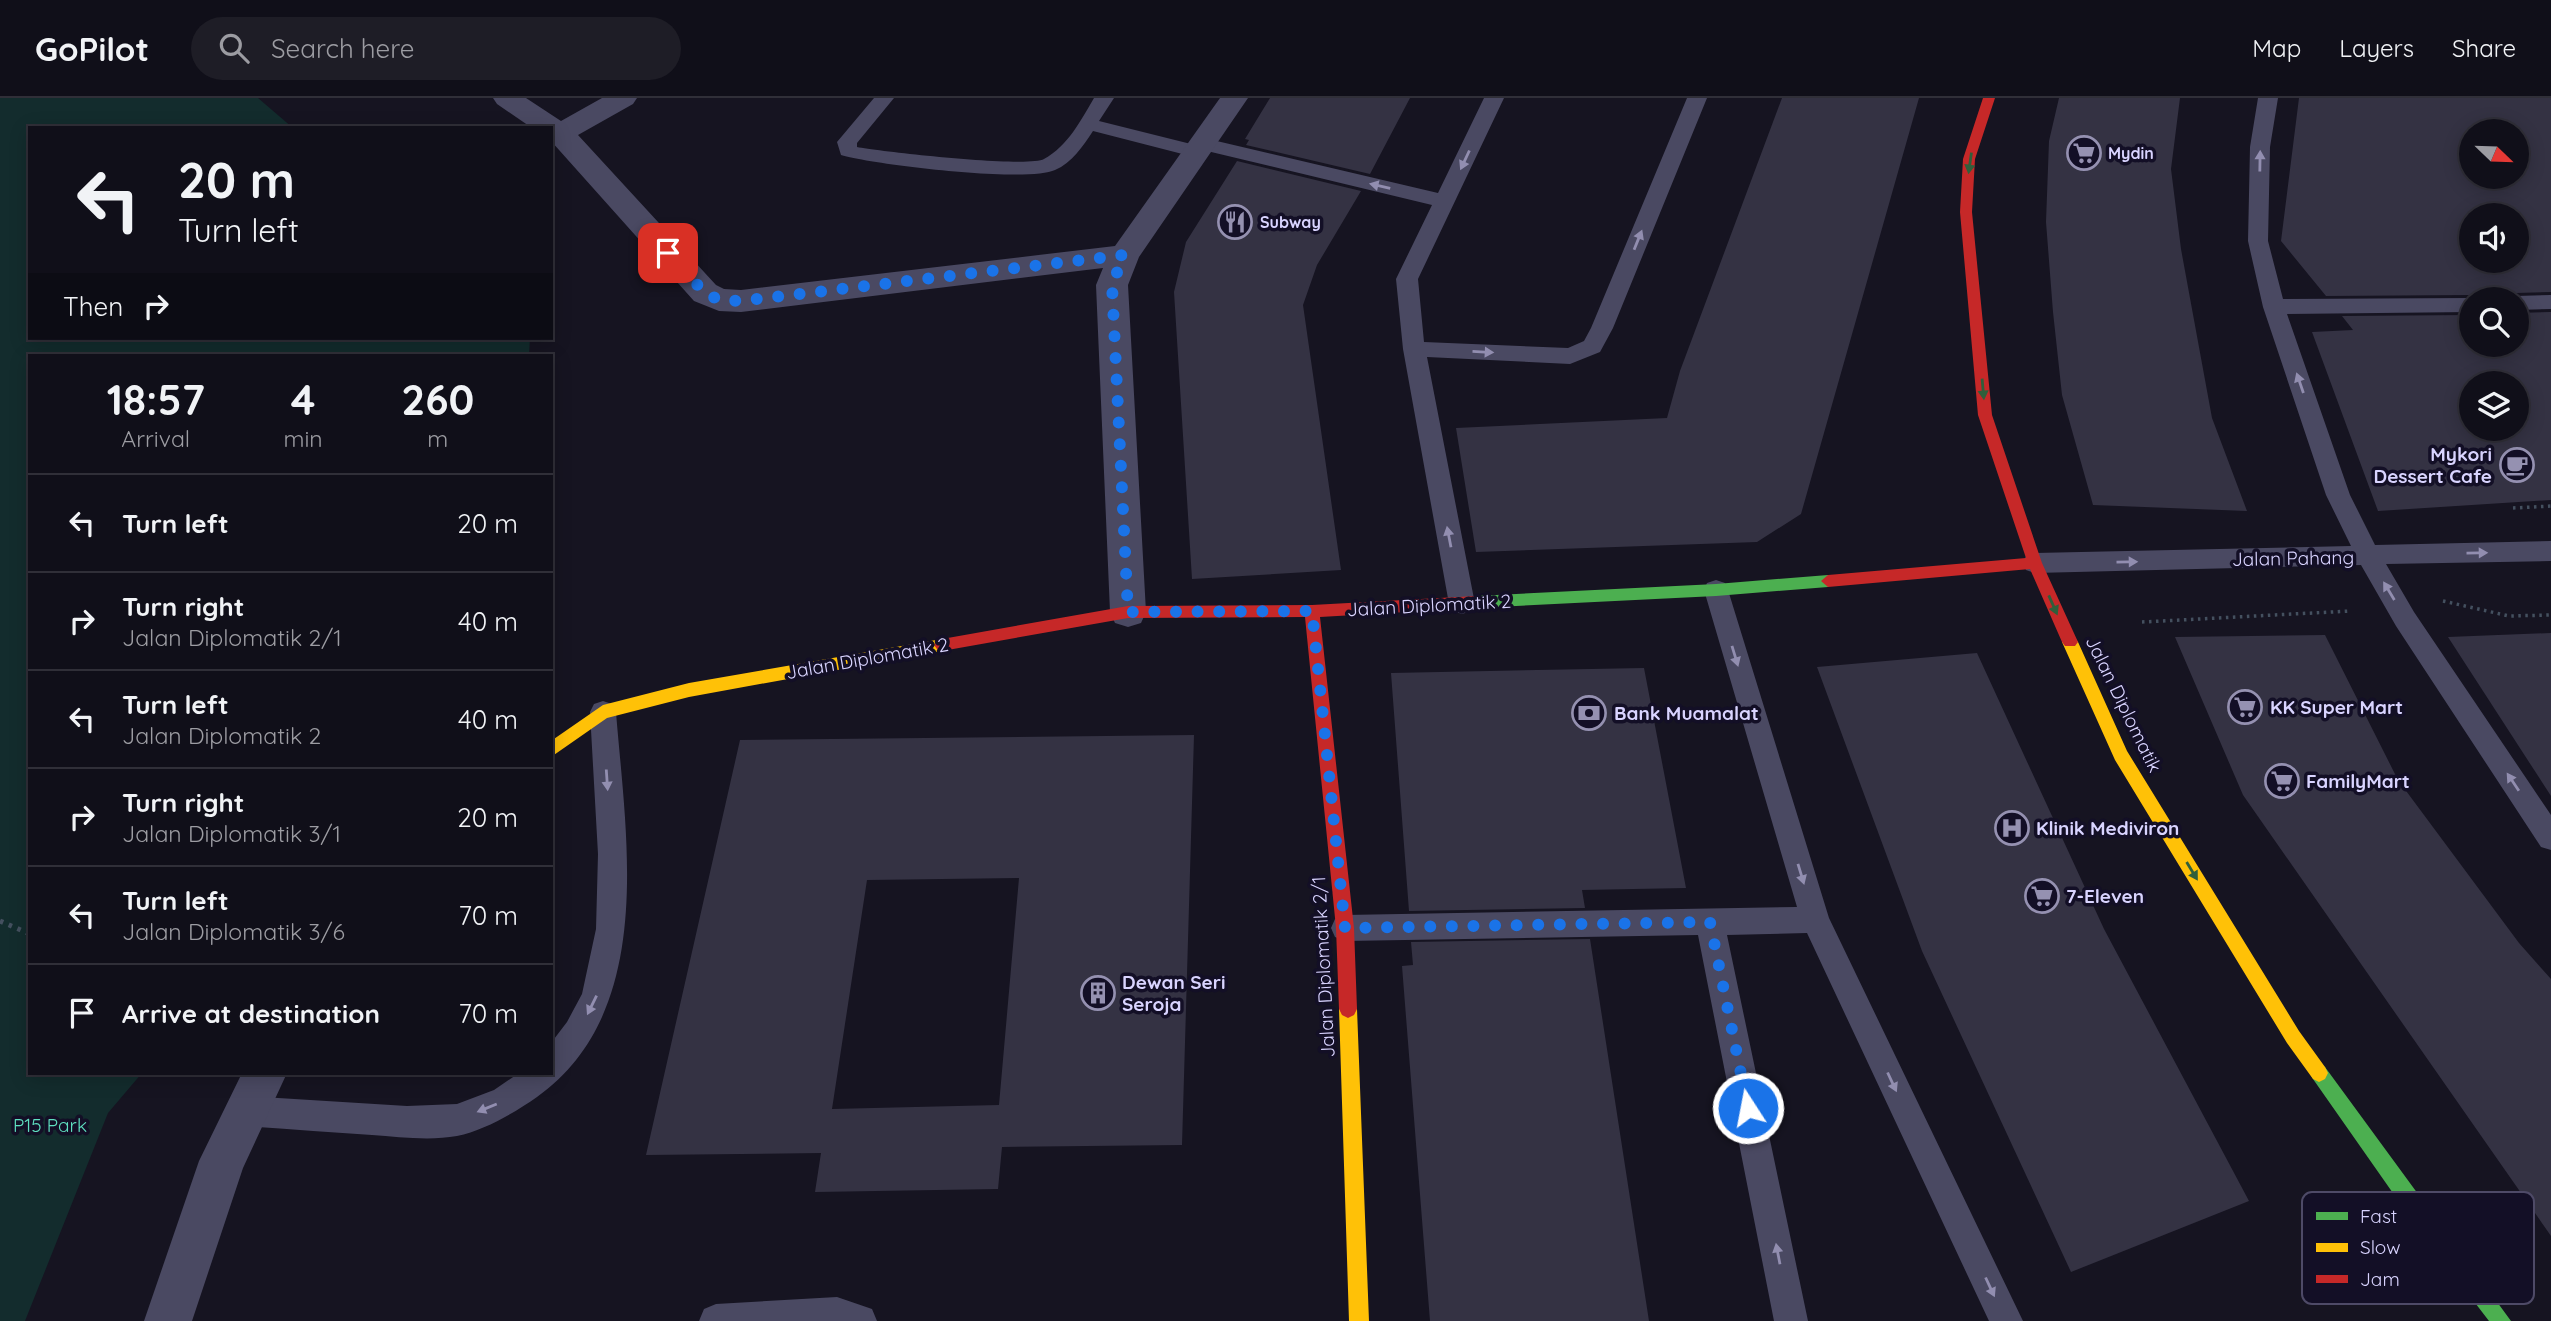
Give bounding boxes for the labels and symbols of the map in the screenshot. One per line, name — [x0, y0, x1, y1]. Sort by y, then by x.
north arrow — [2459, 119, 2529, 189]
supermarket icon: Mydin — [2065, 134, 2103, 172]
place label: Mydin — [2108, 143, 2154, 163]
one-way arrow — [1459, 150, 1471, 170]
one-way arrow — [2254, 150, 2266, 172]
one-way arrow — [1964, 152, 1975, 174]
one-way arrow — [1368, 180, 1390, 191]
restaurant icon: Subway — [1216, 203, 1254, 241]
place label: Subway — [1260, 212, 1321, 232]
pin — [638, 223, 698, 283]
one-way arrow — [1633, 229, 1644, 250]
one-way arrow — [1472, 346, 1494, 357]
one-way arrow — [2294, 372, 2305, 393]
one-way arrow — [1978, 379, 1989, 401]
place label: Mykori Dessert Cafe — [2373, 442, 2492, 488]
cafe icon: Mykori Dessert Cafe — [2498, 446, 2536, 484]
one-way arrow — [1444, 526, 1455, 548]
street label: Jalan Pahang — [2232, 545, 2354, 571]
one-way arrow — [2466, 548, 2488, 559]
one-way arrow — [2116, 556, 2138, 567]
one-way arrow — [2383, 582, 2395, 601]
street label: Jalan Diplomatik 2 — [1346, 589, 1512, 621]
one-way arrow — [2047, 595, 2059, 615]
street label: Jalan Diplomatik 2 — [784, 632, 950, 684]
street label: Jalan Diplomatik — [2081, 632, 2167, 776]
one-way arrow — [1731, 646, 1741, 667]
supermarket icon: KK Super Mart — [2226, 688, 2264, 726]
bank icon: Bank Muamalat — [1570, 694, 1608, 732]
place label: KK Super Mart — [2270, 695, 2403, 719]
place label: Bank Muamalat — [1614, 701, 1759, 725]
supermarket icon: FamilyMart — [2263, 762, 2301, 800]
one-way arrow — [602, 769, 613, 791]
place label: FamilyMart — [2306, 769, 2410, 793]
one-way arrow — [2507, 772, 2520, 791]
hospital icon: Klinik Mediviron — [1993, 809, 2031, 847]
place label: Klinik Mediviron — [2036, 816, 2179, 840]
one-way arrow — [2186, 862, 2198, 881]
one-way arrow — [1796, 863, 1806, 884]
street label: Jalan Diplomatik 2/1 — [1306, 876, 1340, 1058]
supermarket icon: 7-Eleven — [2023, 877, 2061, 915]
place label: 7-Eleven — [2066, 884, 2144, 908]
place label: Dewan Seri Seroja — [1122, 970, 1225, 1016]
building icon: Dewan Seri Seroja — [1079, 974, 1117, 1012]
one-way arrow — [586, 995, 597, 1015]
position arrow — [1711, 1071, 1785, 1145]
one-way arrow — [1886, 1072, 1898, 1092]
one-way arrow — [476, 1103, 497, 1114]
park label: P15 Park — [13, 1113, 87, 1137]
legend — [2302, 1192, 2534, 1304]
text: Fast — [2360, 1204, 2397, 1228]
text: Slow — [2360, 1235, 2401, 1259]
one-way arrow — [1772, 1243, 1783, 1265]
text: Jam — [2360, 1267, 2400, 1291]
one-way arrow — [1984, 1277, 1995, 1297]

